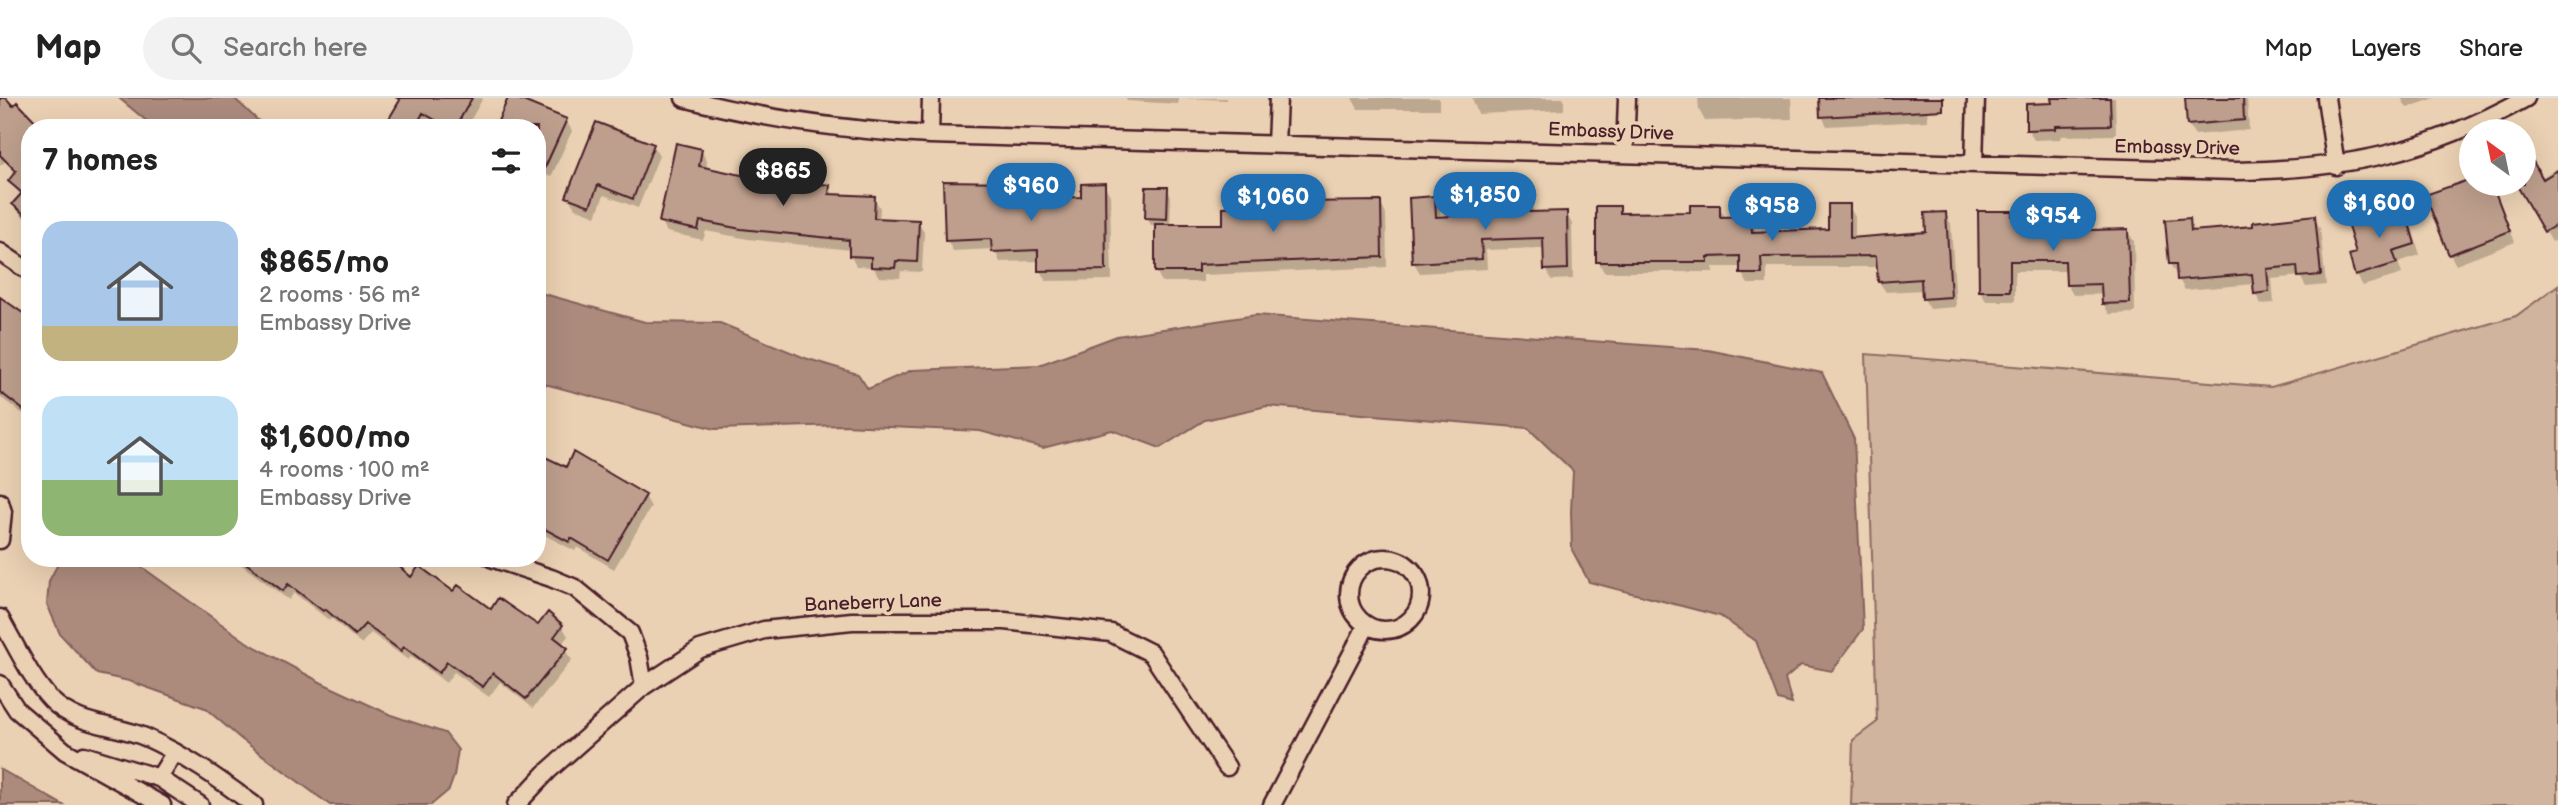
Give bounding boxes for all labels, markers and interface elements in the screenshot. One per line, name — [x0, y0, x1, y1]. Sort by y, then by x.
search box — [143, 17, 633, 80]
text: Map — [35, 28, 101, 68]
icon: search — [167, 29, 205, 67]
text: Search here — [223, 33, 367, 64]
text: Map — [2264, 34, 2312, 63]
text: Layers — [2350, 34, 2421, 63]
text: Share — [2459, 34, 2523, 63]
street label: Embassy Drive — [1548, 118, 1674, 146]
north arrow — [2459, 119, 2536, 196]
map controls — [2459, 119, 2536, 196]
street label: Embassy Drive — [2114, 135, 2240, 161]
icon: filters — [487, 142, 525, 180]
text: 7 homes — [42, 143, 158, 179]
pin: $865 — [742, 148, 824, 208]
text: $865 — [755, 157, 811, 185]
pin: $960 — [990, 164, 1072, 223]
text: $960 — [1003, 172, 1059, 200]
pin: $1,850 — [1428, 172, 1542, 232]
pin: $1,060 — [1216, 174, 1330, 234]
pin: $1,600 — [2322, 180, 2436, 240]
text: $1,850 — [1449, 181, 1521, 209]
text: $1,060 — [1237, 183, 1309, 211]
pin: $958 — [1731, 184, 1813, 243]
text: $1,600 — [2343, 189, 2415, 217]
text: $958 — [1744, 192, 1800, 220]
pin: $954 — [2012, 194, 2094, 253]
text: $954 — [2025, 202, 2081, 230]
text: $865/mo — [259, 245, 389, 281]
icon: home — [98, 249, 182, 333]
text: 2 rooms · 56 m² — [259, 281, 421, 309]
text: Embassy Drive — [259, 309, 412, 337]
text: $1,600/mo — [259, 420, 410, 456]
icon: home — [98, 424, 182, 508]
text: 4 rooms · 100 m² — [259, 456, 430, 484]
text: Embassy Drive — [259, 484, 412, 512]
street label: Baneberry Lane — [804, 589, 942, 617]

